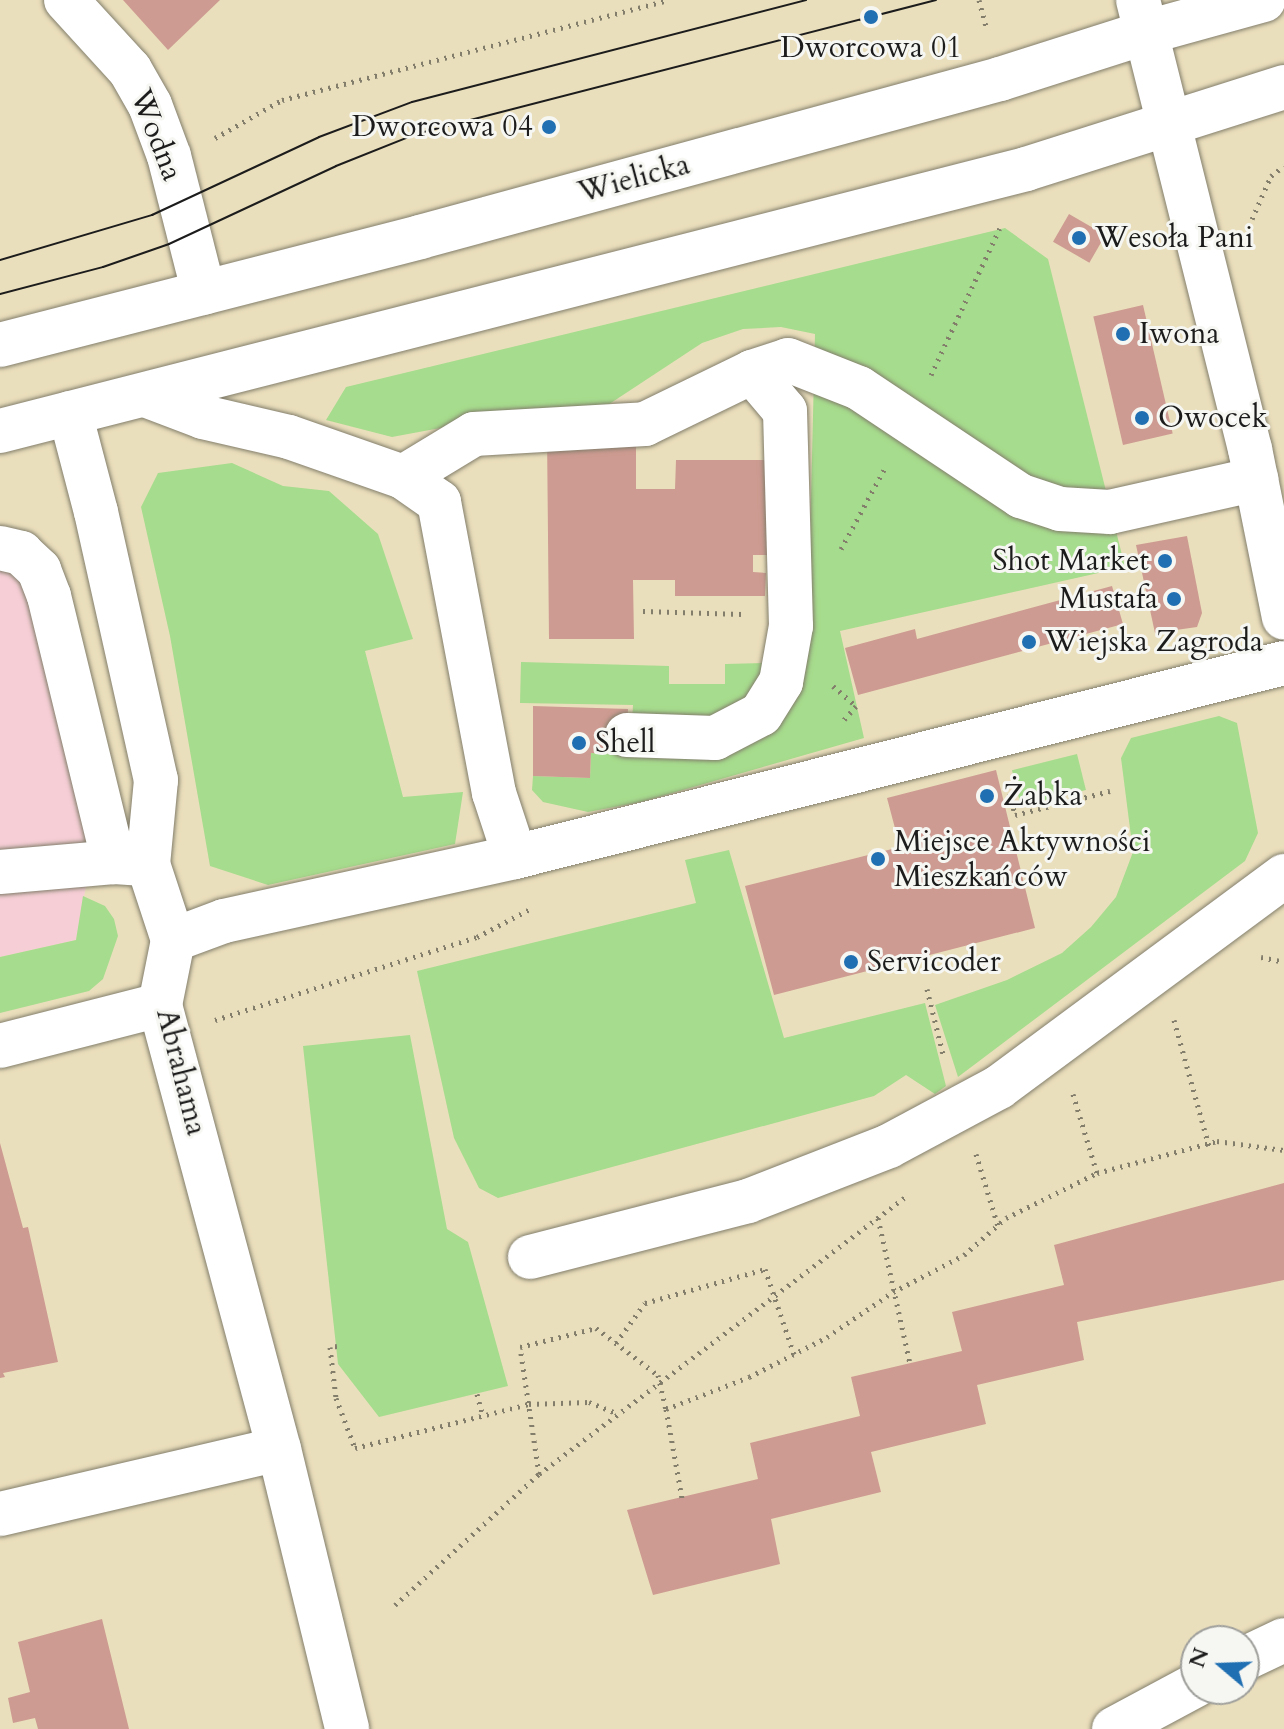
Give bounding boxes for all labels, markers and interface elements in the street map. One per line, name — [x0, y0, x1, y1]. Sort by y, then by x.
marker: Dworcowa 01 — [862, 8, 880, 26]
place label: Dworcowa 01 — [780, 30, 962, 66]
street label: Wodna — [122, 84, 190, 186]
place label: Dworcowa 04 — [352, 109, 533, 145]
marker: Dworcowa 04 — [540, 118, 558, 136]
street label: Wielicka — [574, 147, 694, 211]
place label: Wesoła Pani — [1095, 220, 1254, 256]
marker: Wesoła Pani — [1070, 229, 1088, 247]
place label: Iwona — [1139, 316, 1220, 352]
marker: Iwona — [1114, 325, 1132, 343]
place label: Owocek — [1158, 400, 1268, 436]
marker: Owocek — [1133, 409, 1151, 427]
place label: Shot Market — [992, 543, 1149, 579]
marker: Shot Market — [1156, 552, 1174, 570]
place label: Mustafa — [1059, 581, 1158, 617]
marker: Mustafa — [1165, 590, 1183, 608]
place label: Wiejska Zagroda — [1045, 624, 1263, 660]
marker: Wiejska Zagroda — [1020, 633, 1038, 651]
place label: Shell — [595, 725, 655, 761]
marker: Shell — [570, 734, 588, 752]
place label: Żabka — [1003, 778, 1082, 814]
marker: Żabka — [978, 787, 996, 805]
place label: Miejsce Aktywności Mieszkańców — [894, 824, 1150, 894]
marker: Miejsce Aktywności Mieszkańców — [869, 850, 887, 868]
place label: Servicoder — [867, 944, 1001, 980]
marker: Servicoder — [842, 953, 860, 971]
street label: Abrahama — [148, 1005, 214, 1139]
north arrow — [1180, 1625, 1260, 1705]
text: N — [1182, 1644, 1216, 1672]

